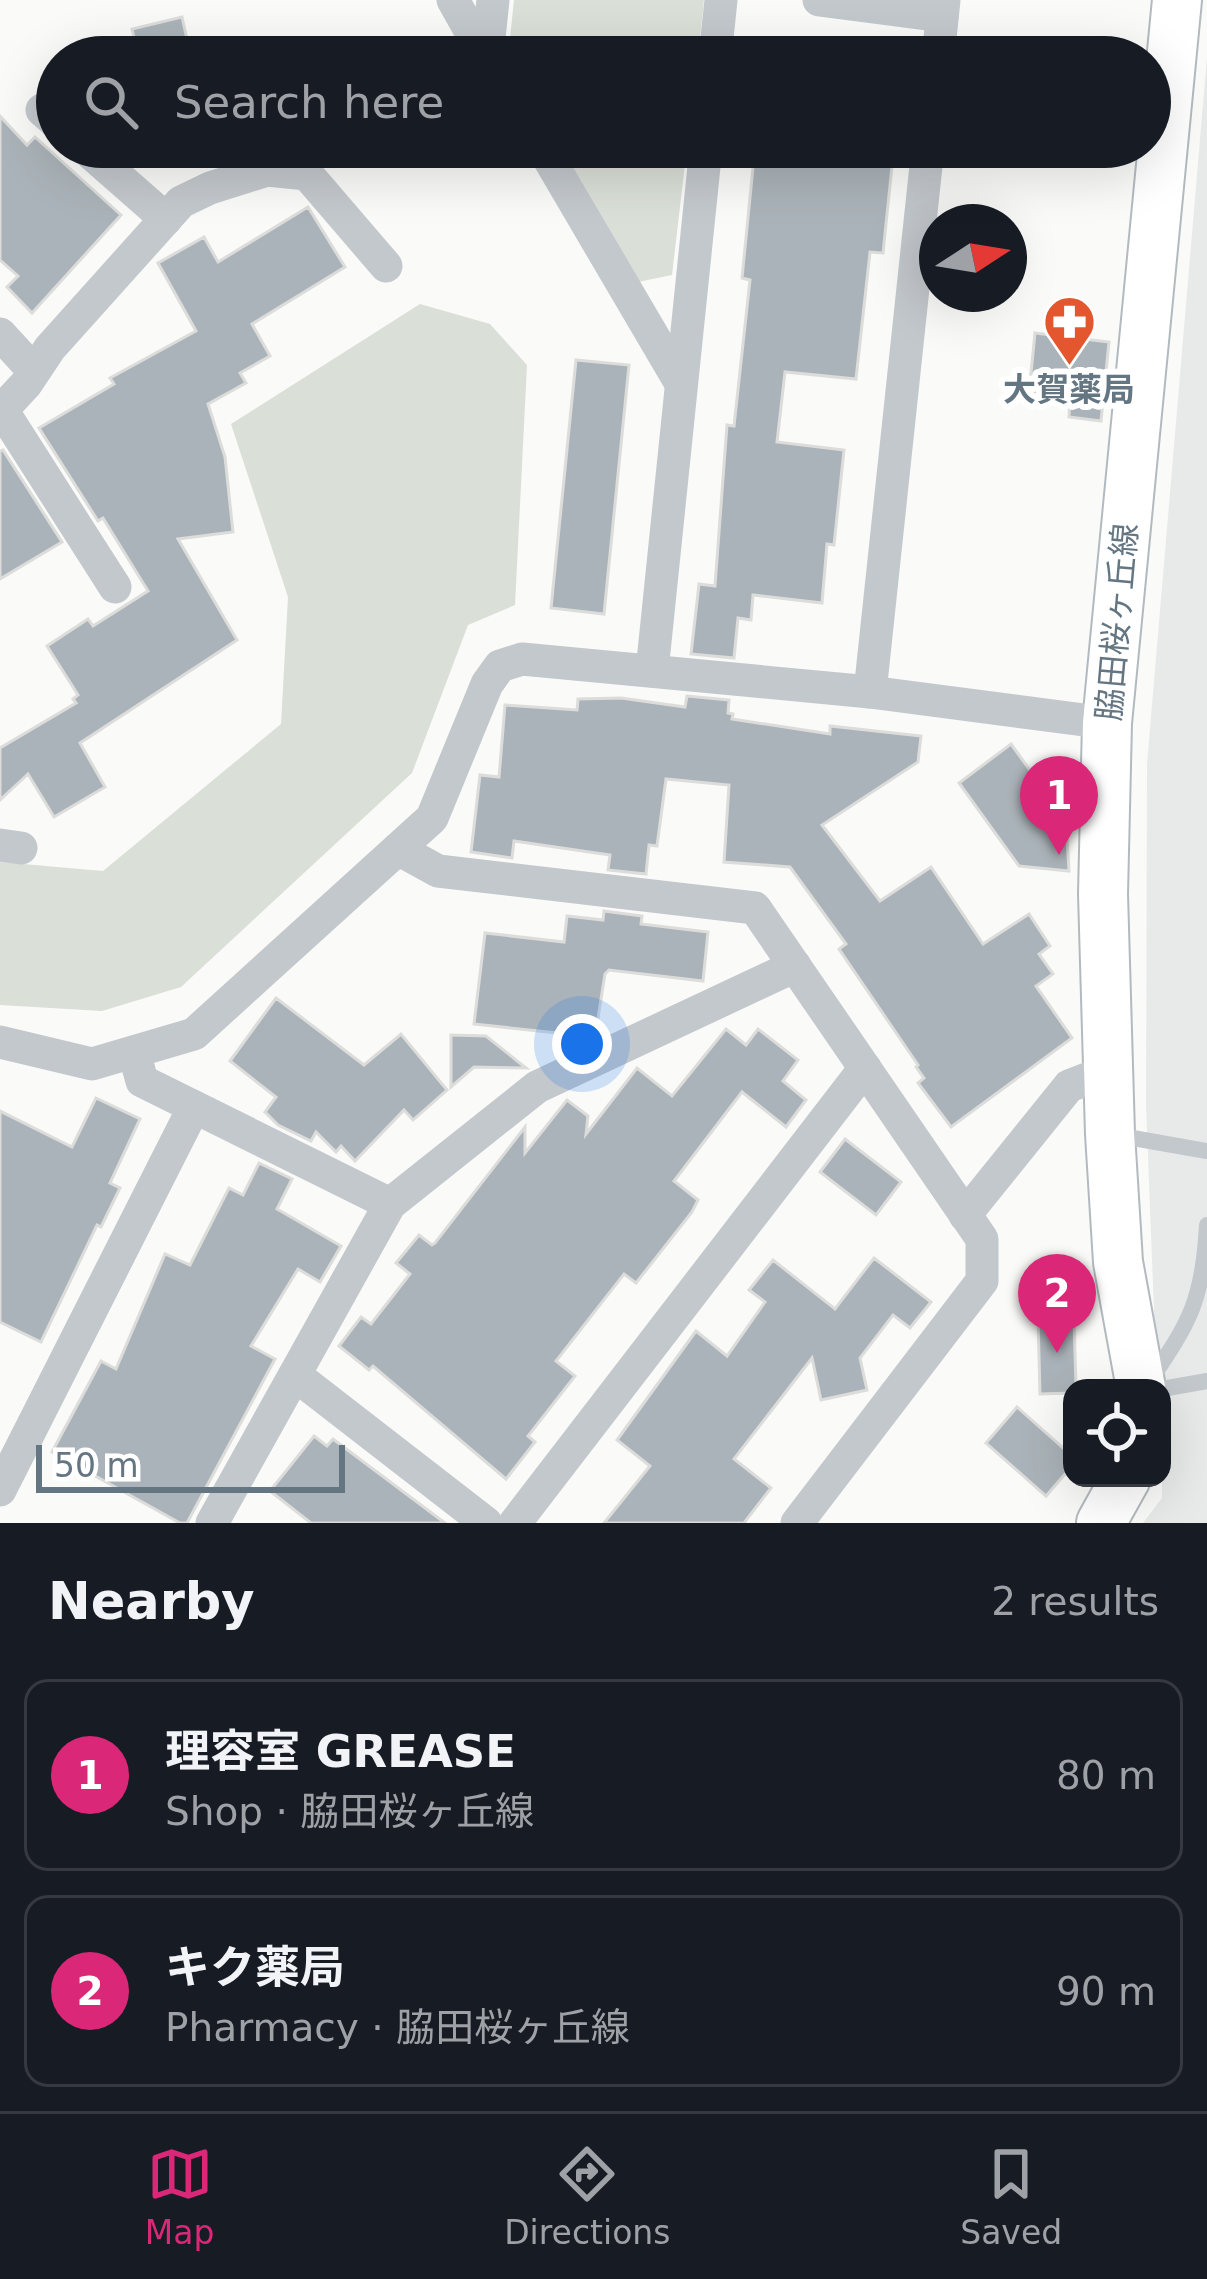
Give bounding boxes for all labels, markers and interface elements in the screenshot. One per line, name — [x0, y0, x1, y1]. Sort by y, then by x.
search box — [36, 36, 1171, 168]
icon: search — [78, 69, 144, 135]
text: Search here — [174, 76, 444, 129]
north arrow — [919, 204, 1027, 312]
pharmacy icon: 大賀薬局 — [1041, 294, 1097, 368]
place label: 大賀薬局 — [1003, 370, 1135, 409]
street label: 脇田桜ヶ丘線 — [1089, 522, 1145, 722]
pin: 1 — [1020, 756, 1098, 855]
your location — [552, 1014, 612, 1074]
pin: 2 — [1018, 1254, 1096, 1353]
map controls — [1063, 1379, 1171, 1487]
button: locate — [1063, 1379, 1171, 1487]
scale bar — [36, 1439, 345, 1492]
text: 50 m — [54, 1446, 139, 1485]
text: Nearby — [48, 1572, 255, 1631]
text: 2 results — [991, 1579, 1159, 1624]
text: 理容室 GREASE — [165, 1725, 516, 1778]
text: 1 — [76, 1753, 104, 1798]
text: 80 m — [1056, 1753, 1156, 1798]
text: Shop · 脇田桜ヶ丘線 — [165, 1789, 534, 1834]
text: キク薬局 — [165, 1941, 345, 1994]
text: 2 — [76, 1969, 104, 2014]
text: 90 m — [1056, 1969, 1156, 2014]
text: Pharmacy · 脇田桜ヶ丘線 — [165, 2005, 630, 2050]
tab: Map — [145, 2141, 215, 2252]
tab: Directions — [504, 2141, 670, 2252]
tab: Saved — [960, 2141, 1062, 2252]

